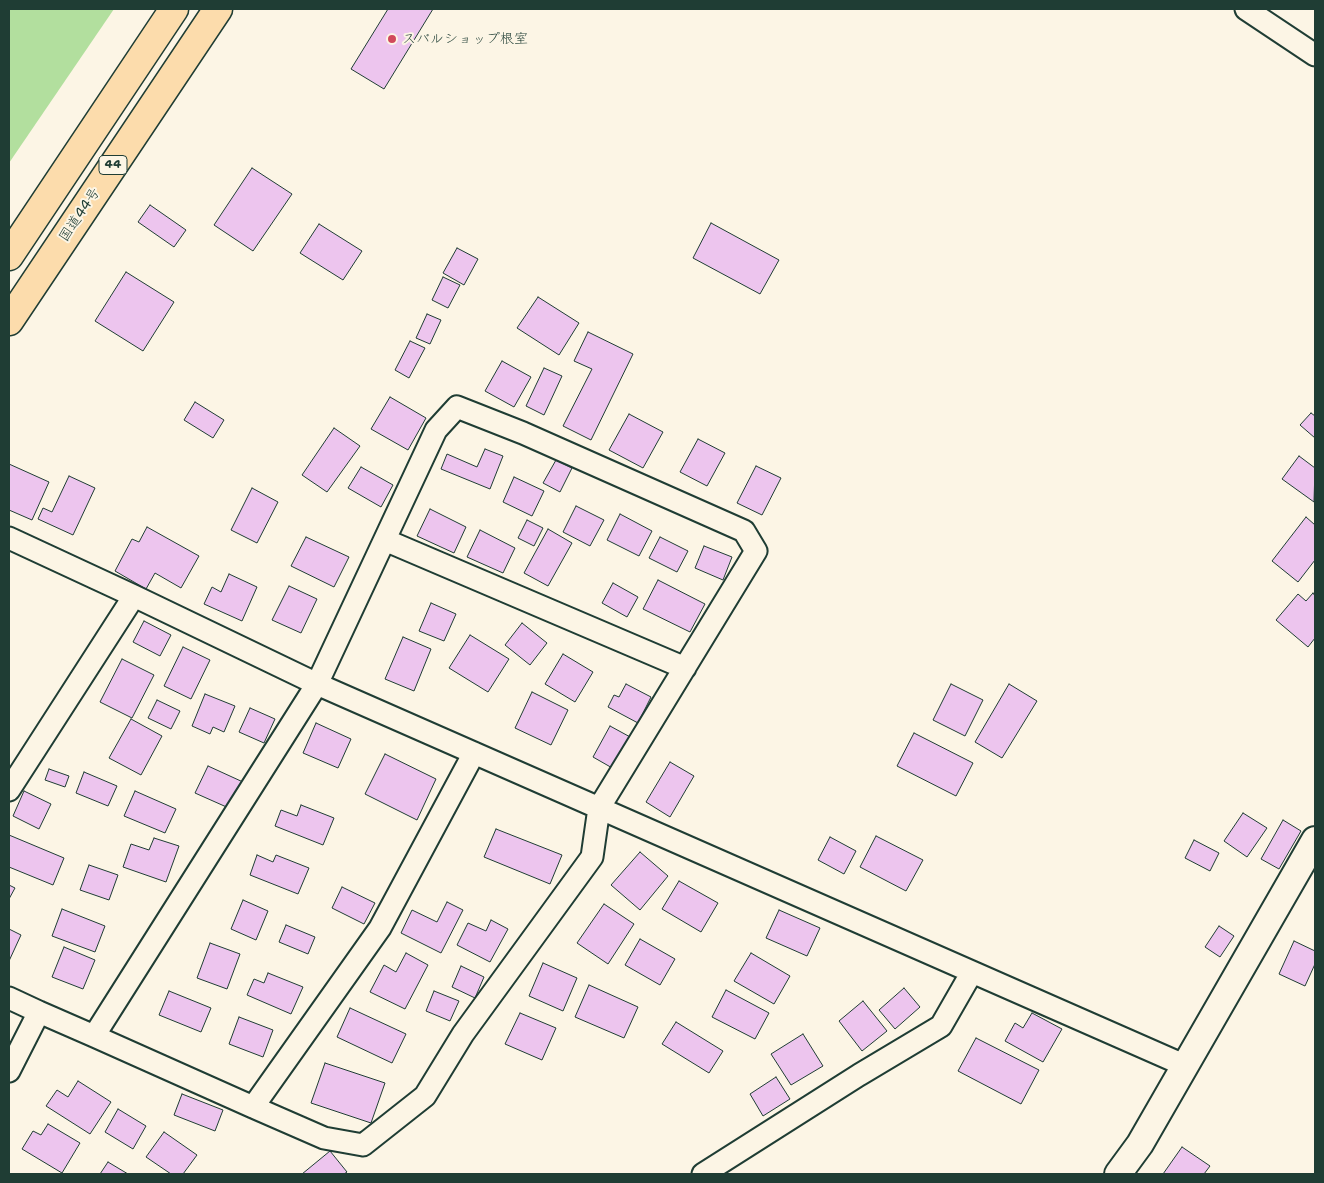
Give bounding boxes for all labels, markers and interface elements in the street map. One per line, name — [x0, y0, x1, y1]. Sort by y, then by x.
place label: スバルショップ根室 — [402, 31, 528, 47]
marker: スバルショップ根室 — [386, 33, 398, 45]
road number: 44 — [99, 156, 127, 174]
street label: 国道44号 — [56, 185, 104, 245]

